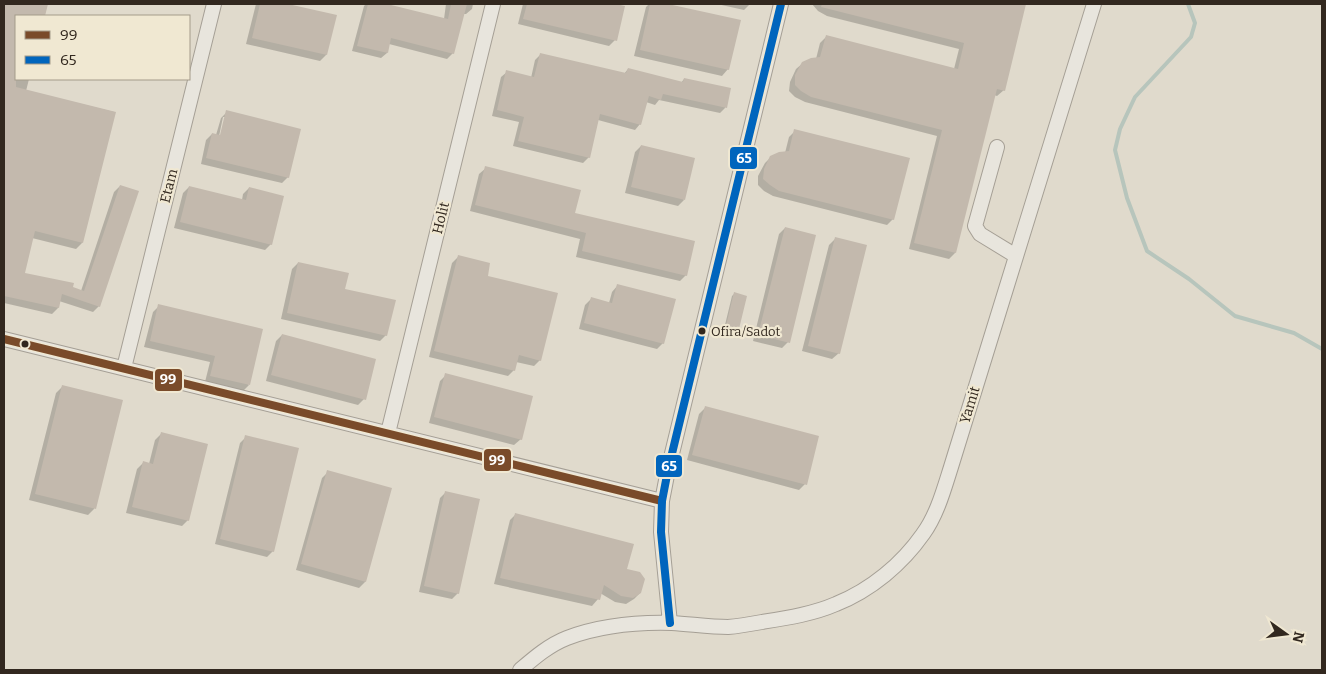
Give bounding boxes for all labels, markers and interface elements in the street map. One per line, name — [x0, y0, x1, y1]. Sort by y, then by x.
legend — [15, 15, 190, 80]
text: 99 — [60, 26, 78, 44]
text: 65 — [60, 51, 77, 69]
line badge: 65 — [729, 146, 758, 170]
text: 65 — [736, 150, 752, 167]
street label: Etam — [157, 167, 182, 205]
street label: Holit — [429, 200, 453, 236]
place label: Ofira/Sadot — [711, 324, 781, 339]
marker: Ofira/Sadot — [697, 326, 707, 336]
unlabelled marker — [20, 339, 30, 349]
line badge: 99 — [154, 368, 183, 392]
text: 99 — [160, 371, 176, 388]
street label: Yamit — [956, 384, 984, 426]
line badge: 99 — [483, 448, 512, 472]
text: 99 — [489, 452, 505, 469]
line badge: 65 — [655, 454, 683, 478]
text: 65 — [661, 458, 677, 475]
north arrow — [1261, 609, 1311, 659]
text: N — [1289, 630, 1308, 645]

